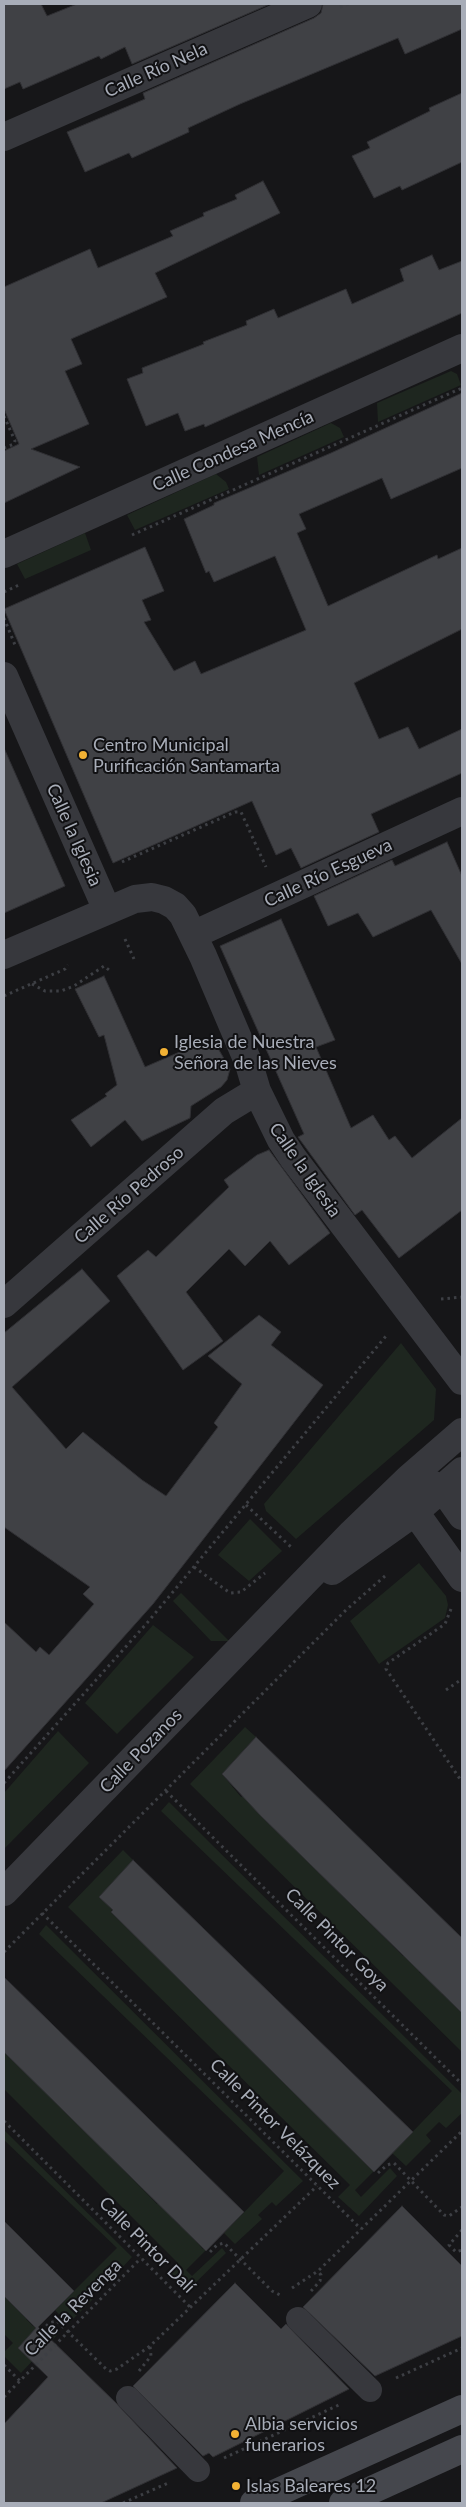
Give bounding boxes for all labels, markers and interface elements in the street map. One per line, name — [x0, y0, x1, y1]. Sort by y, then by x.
street label: Calle Río Nela — [101, 38, 211, 102]
street label: Calle Condesa Mencía — [149, 406, 317, 496]
place label: Centro Municipal Purificación Santamarta — [93, 734, 280, 776]
marker: Centro Municipal Purificación Santamarta — [77, 749, 89, 761]
street label: Calle la Iglesia — [42, 780, 106, 890]
street label: Calle Río Esgueva — [261, 834, 395, 912]
place label: Iglesia de Nuestra Señora de las Nieves — [174, 1031, 337, 1074]
marker: Iglesia de Nuestra Señora de las Nieves — [158, 1046, 170, 1058]
street label: Calle la Iglesia — [265, 1119, 345, 1221]
street label: Calle Río Pedroso — [70, 1142, 188, 1248]
street label: Calle Pozanos — [95, 1704, 187, 1798]
street label: Calle Pintor Goya — [281, 1884, 393, 1996]
street label: Calle Pintor Velázquez — [205, 2054, 345, 2194]
street label: Calle Pintor Dalí — [94, 2192, 200, 2298]
street label: Calle la Revenga — [20, 2255, 126, 2361]
place label: Albia servicios funerarios — [245, 2413, 358, 2456]
marker: Albia servicios funerarios — [229, 2428, 241, 2440]
place label: Islas Baleares 12 — [246, 2475, 376, 2497]
marker: Islas Baleares 12 — [230, 2480, 242, 2492]

